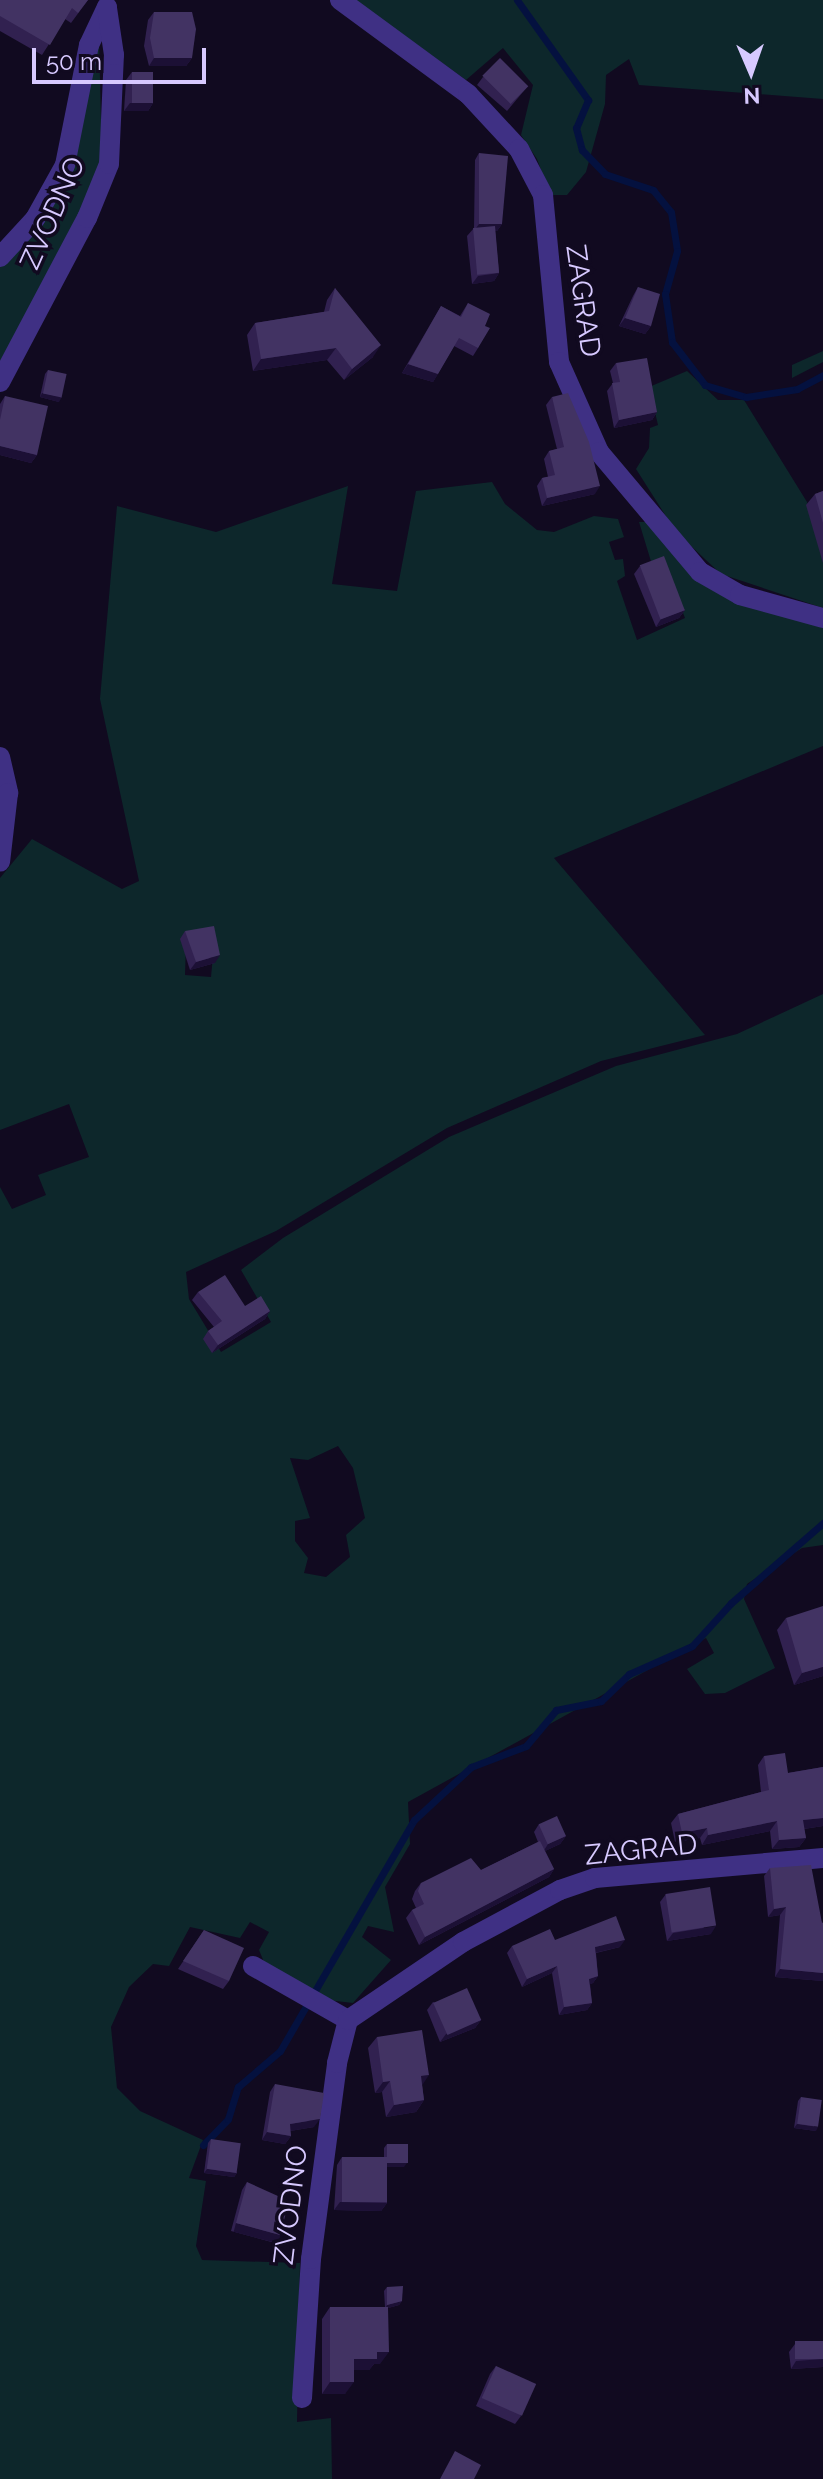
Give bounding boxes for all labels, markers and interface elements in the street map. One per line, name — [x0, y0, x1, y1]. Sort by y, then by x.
scale bar — [36, 32, 210, 82]
north arrow — [711, 32, 791, 112]
text: 50 m — [46, 47, 102, 76]
text: N — [743, 83, 761, 109]
street label: ZVODNO — [13, 152, 93, 274]
street label: ZAGRAD — [559, 243, 607, 359]
street label: ZAGRAD — [583, 1827, 699, 1873]
street label: ZVODNO — [267, 2144, 315, 2266]

